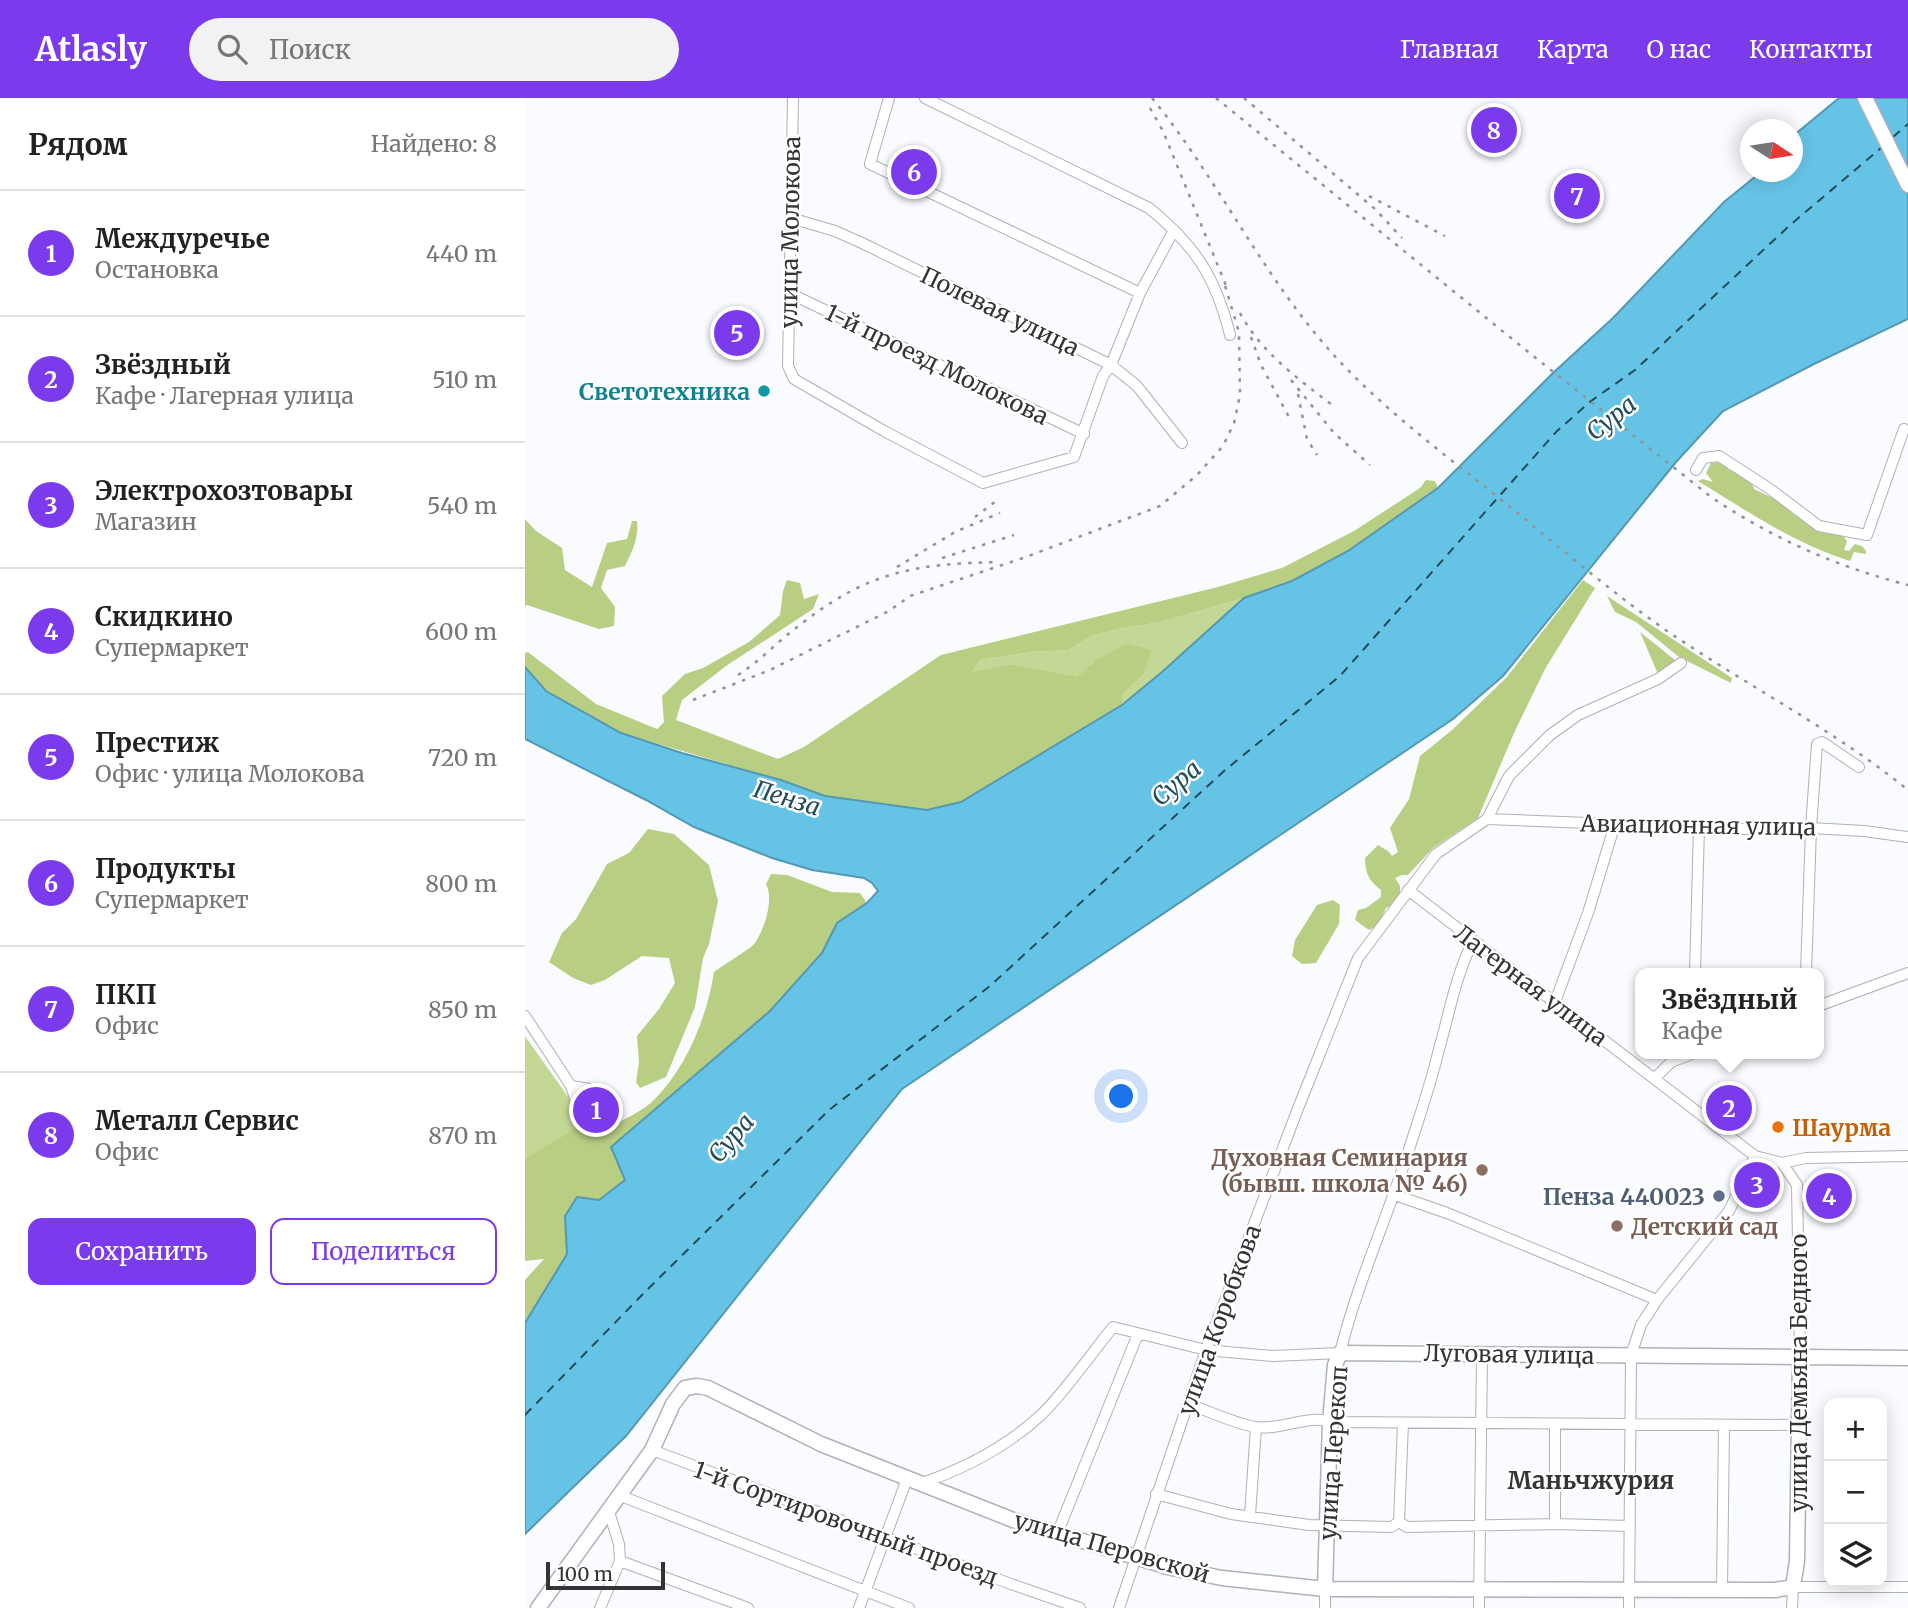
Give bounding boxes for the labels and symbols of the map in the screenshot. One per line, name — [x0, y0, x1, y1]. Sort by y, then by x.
pin: 8 — [1471, 104, 1517, 156]
north arrow — [1740, 119, 1803, 182]
street label: улица Молокова — [774, 136, 806, 328]
pin: 6 — [891, 146, 937, 198]
pin: 7 — [1554, 170, 1600, 222]
street label: Полевая улица — [916, 260, 1084, 362]
street label: 1-й проезд Молокова — [821, 297, 1053, 431]
pin: 5 — [714, 307, 760, 359]
place label: Светотехника — [579, 377, 750, 406]
marker: Светотехника — [756, 383, 772, 399]
water label: Сура — [1580, 389, 1642, 447]
water label: Сура — [1145, 753, 1207, 813]
water label: Пенза — [750, 773, 824, 823]
street label: Авиационная улица — [1579, 808, 1816, 842]
street label: Лагерная улица — [1449, 918, 1613, 1052]
your location — [1104, 1079, 1138, 1113]
pin: 2 — [1706, 1082, 1752, 1134]
pin: 1 — [573, 1084, 619, 1136]
water label: Сура — [701, 1107, 761, 1169]
place label: Шаурма — [1792, 1113, 1891, 1142]
marker: Шаурма — [1770, 1119, 1786, 1135]
place label: Духовная Семинария (бывш. школа № 46) — [1211, 1143, 1468, 1198]
pin: 3 — [1734, 1159, 1780, 1211]
marker: Духовная Семинария (бывш. школа № 46) — [1474, 1162, 1490, 1178]
pin: 4 — [1806, 1170, 1852, 1222]
place label: Пенза 440023 — [1543, 1182, 1705, 1211]
marker: Пенза 440023 — [1711, 1188, 1727, 1204]
place label: Детский сад — [1631, 1212, 1779, 1241]
marker: Детский сад — [1609, 1218, 1625, 1234]
street label: улица Коробкова — [1171, 1221, 1267, 1419]
street label: улица Демьяна Бедного — [1784, 1234, 1813, 1512]
street label: Луговая улица — [1424, 1338, 1594, 1370]
street label: улица Перекоп — [1312, 1365, 1354, 1541]
street label: 1-й Сортировочный проезд — [690, 1454, 1002, 1592]
district label: Маньчжурия — [1508, 1465, 1674, 1496]
street label: улица Перовской — [1011, 1505, 1213, 1589]
scale bar — [546, 1559, 665, 1591]

